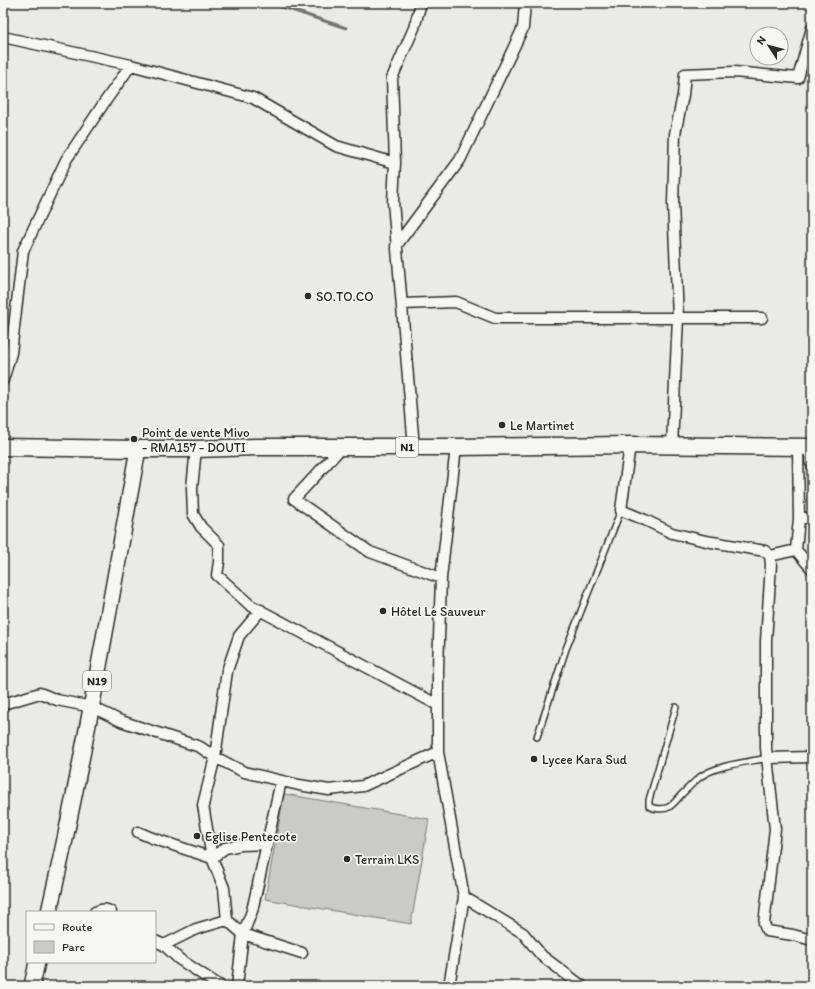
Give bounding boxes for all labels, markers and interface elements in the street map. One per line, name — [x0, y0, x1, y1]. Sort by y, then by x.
north arrow — [749, 26, 789, 66]
text: N — [754, 34, 769, 47]
place label: SO.TO.CO — [316, 289, 374, 304]
marker: SO.TO.CO — [303, 291, 313, 301]
place label: Le Martinet — [510, 418, 574, 433]
marker: Le Martinet — [497, 420, 507, 430]
place label: Point de vente Mivo - RMA157 - DOUTI — [142, 425, 250, 455]
marker: Point de vente Mivo - RMA157 - DOUTI — [129, 434, 139, 444]
road number: N1 — [396, 437, 418, 457]
place label: Hôtel Le Sauveur — [391, 604, 486, 619]
marker: Hôtel Le Sauveur — [378, 606, 388, 616]
road number: N19 — [83, 671, 111, 691]
place label: Lycee Kara Sud — [542, 752, 627, 767]
marker: Lycee Kara Sud — [529, 754, 539, 764]
place label: Eglise Pentecote — [205, 829, 297, 844]
marker: Eglise Pentecote — [192, 831, 202, 841]
place label: Terrain LKS — [355, 852, 419, 867]
marker: Terrain LKS — [342, 854, 352, 864]
legend — [26, 911, 156, 963]
text: Route — [62, 920, 92, 934]
text: Parc — [62, 940, 85, 954]

